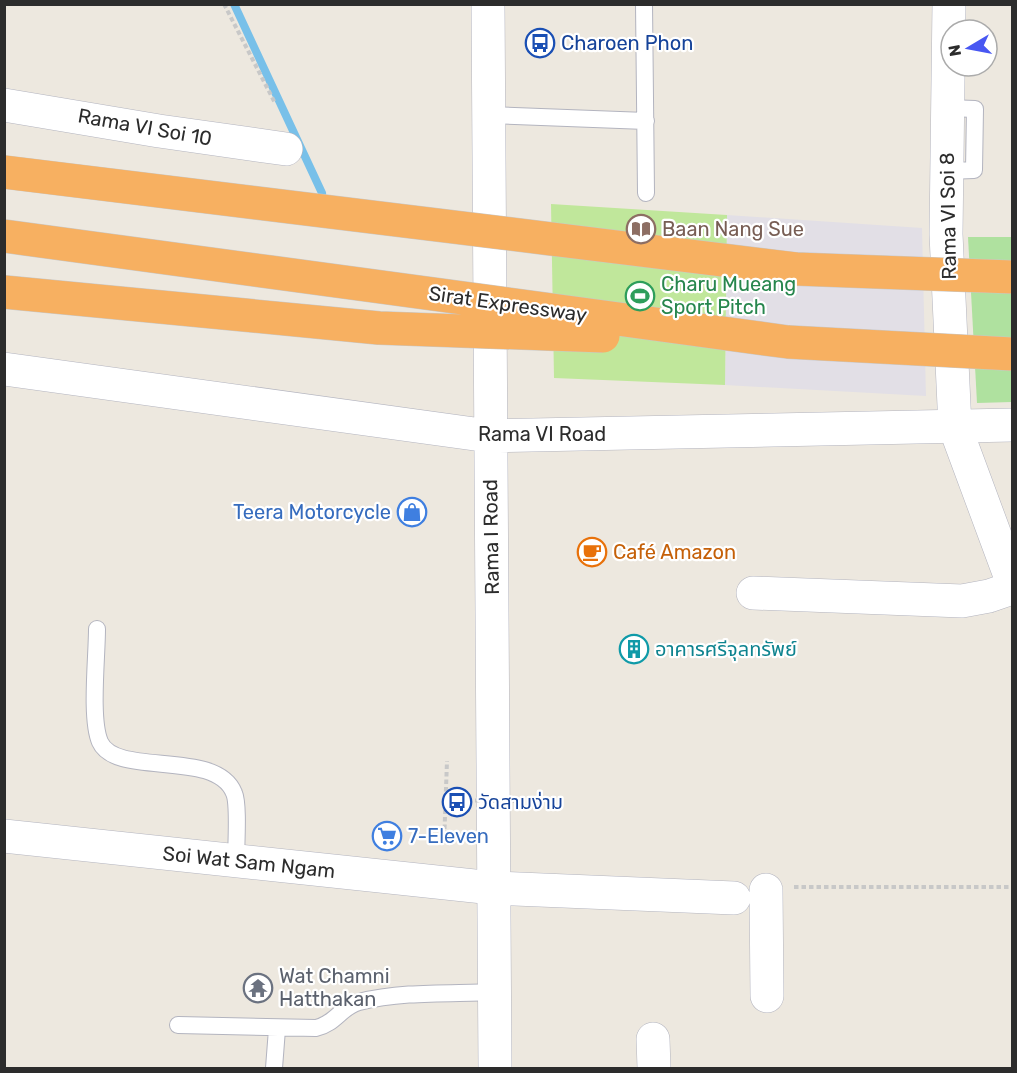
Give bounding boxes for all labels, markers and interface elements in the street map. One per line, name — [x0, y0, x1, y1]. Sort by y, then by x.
north arrow — [939, 18, 999, 78]
bus stop icon: Charoen Phon — [524, 27, 556, 59]
place label: Charoen Phon — [561, 31, 693, 55]
text: N — [944, 43, 965, 58]
street label: Rama VI Soi 10 — [76, 103, 214, 151]
street label: Rama VI Soi 8 — [935, 152, 961, 280]
library icon: Baan Nang Sue — [625, 213, 657, 245]
place label: Baan Nang Sue — [662, 217, 804, 241]
place label: Charu Mueang Sport Pitch — [661, 272, 796, 319]
sports icon: Charu Mueang Sport Pitch — [624, 280, 656, 312]
street label: Sirat Expressway — [427, 281, 589, 327]
street label: Rama VI Road — [478, 422, 606, 446]
street label: Rama I Road — [478, 479, 504, 595]
shop icon: Teera Motorcycle — [396, 496, 428, 528]
place label: Teera Motorcycle — [233, 500, 391, 524]
cafe icon: Café Amazon — [576, 536, 608, 568]
place label: Café Amazon — [613, 540, 736, 564]
building icon: อาคารศรีจุลทรัพย์ — [618, 633, 650, 665]
place label: อาคารศรีจุลทรัพย์ — [655, 637, 797, 661]
bus stop icon: วัดสามง่าม — [441, 786, 473, 818]
place label: วัดสามง่าม — [478, 790, 563, 814]
supermarket icon: 7-Eleven — [371, 820, 403, 852]
place label: 7-Eleven — [408, 824, 489, 848]
street label: Soi Wat Sam Ngam — [162, 841, 336, 883]
place label: Wat Chamni Hatthakan — [279, 964, 390, 1011]
temple icon: Wat Chamni Hatthakan — [242, 972, 274, 1004]

